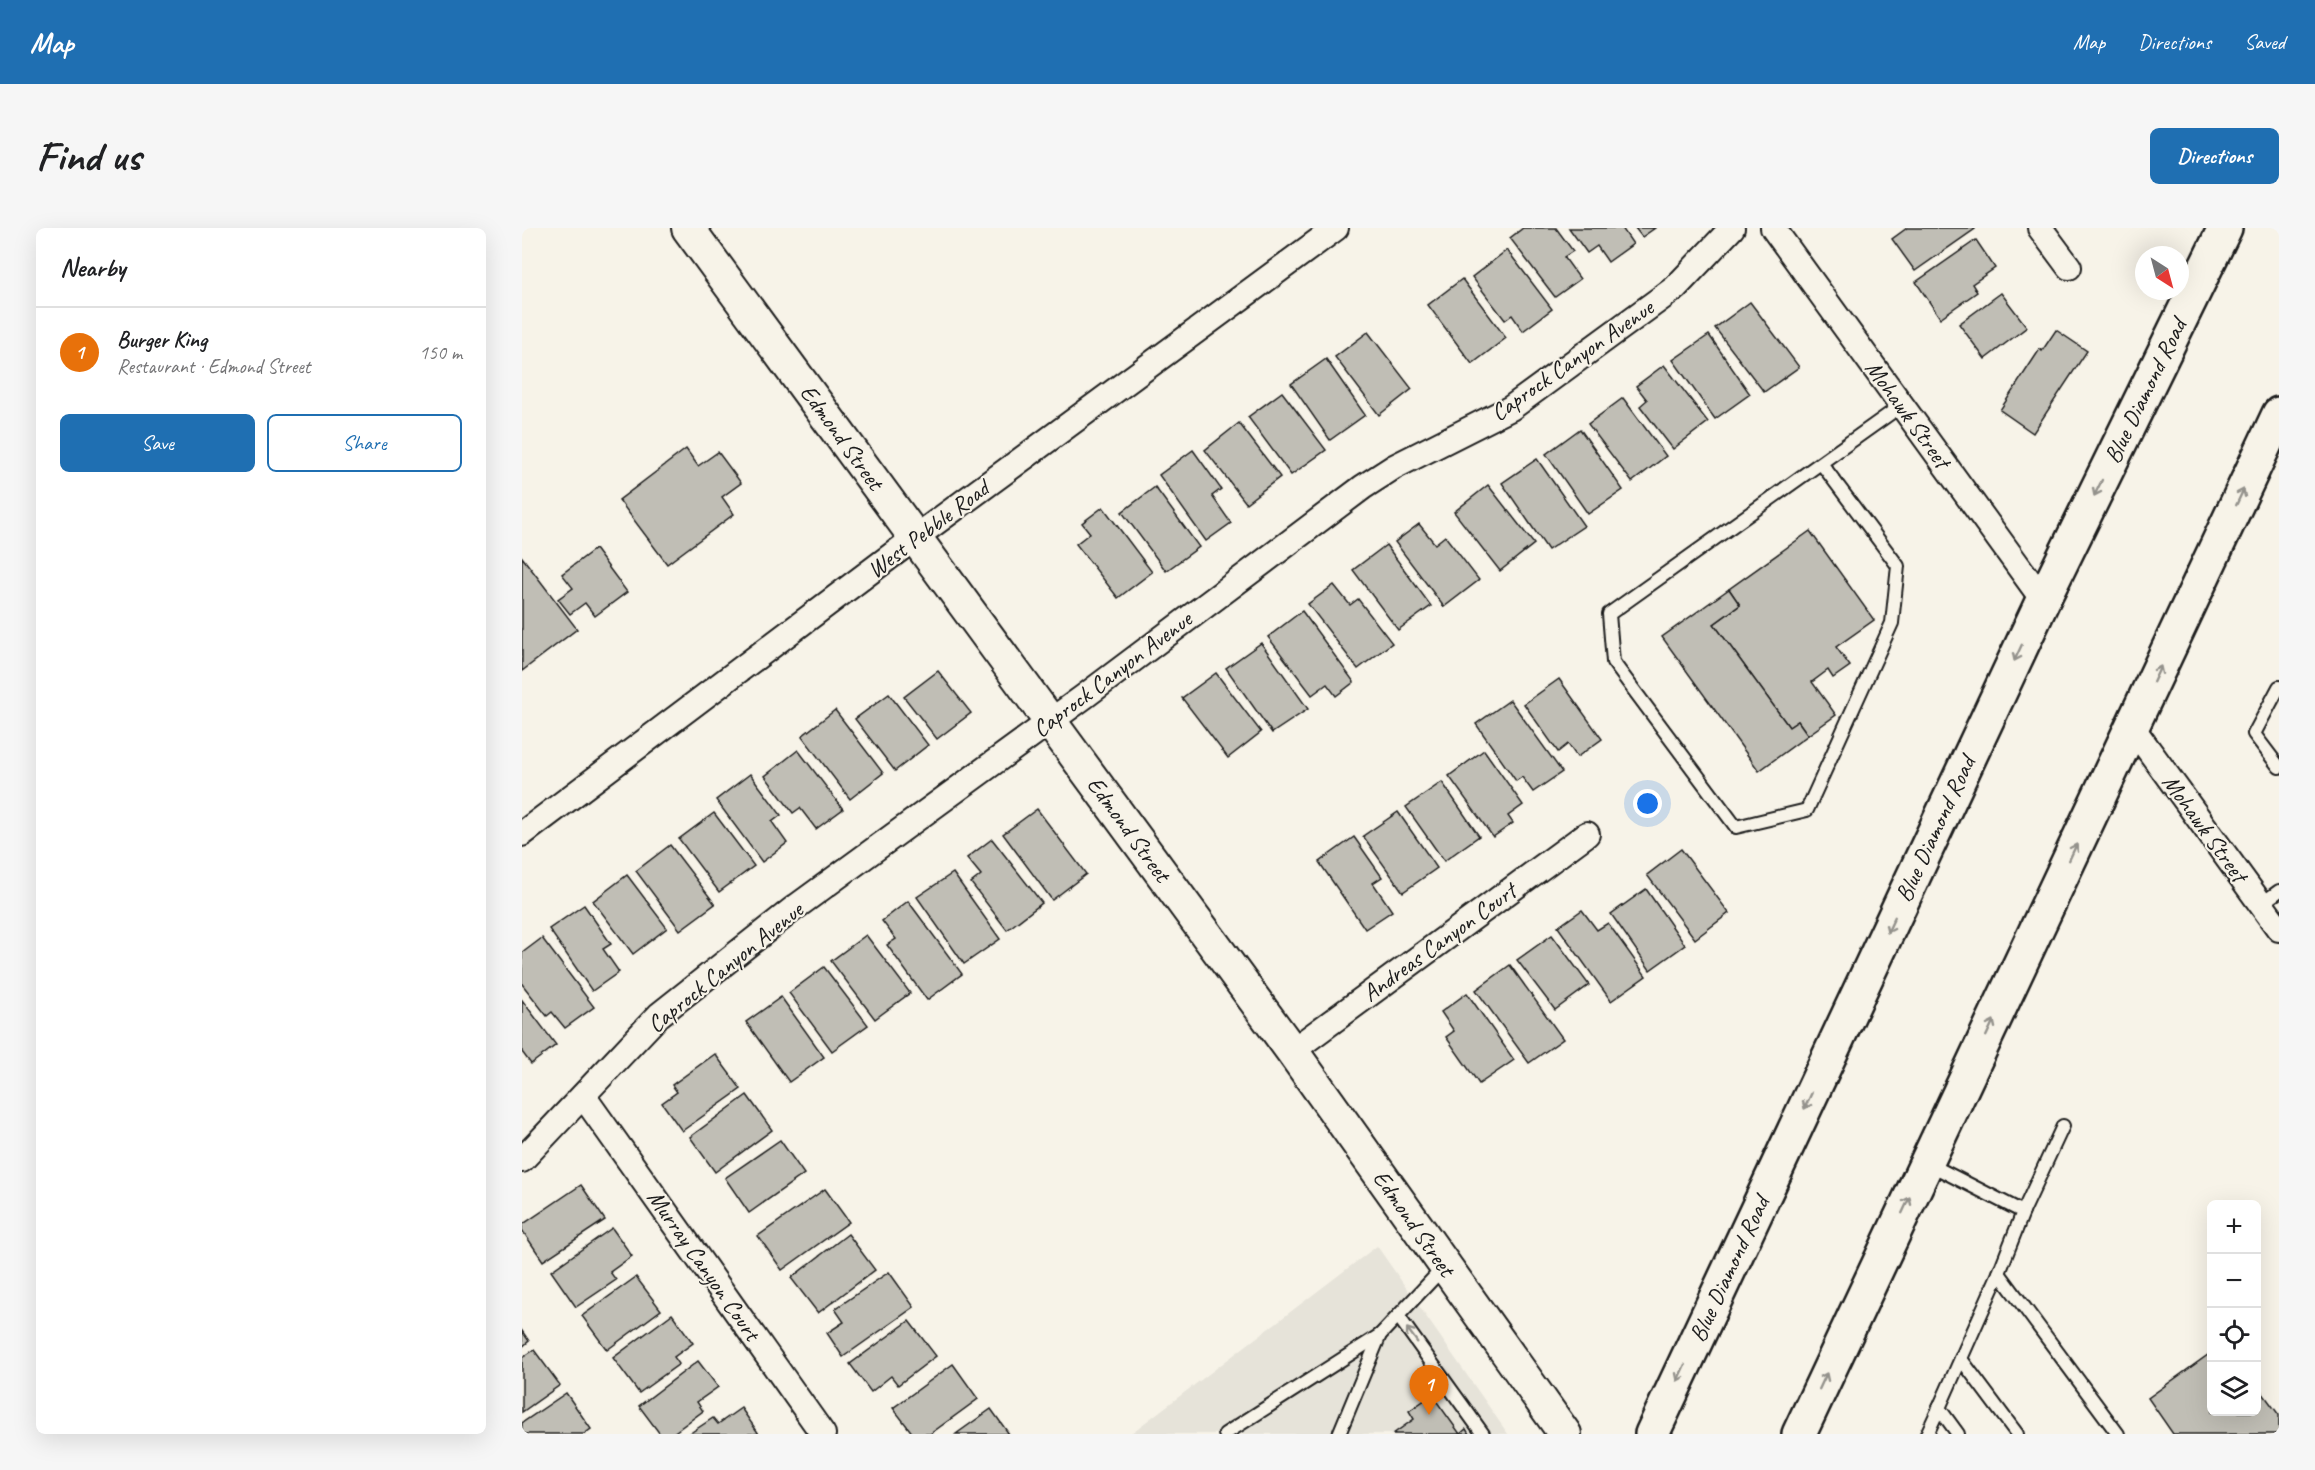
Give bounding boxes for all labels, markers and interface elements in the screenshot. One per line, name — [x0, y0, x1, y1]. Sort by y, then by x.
text: Map — [30, 25, 73, 60]
text: Map — [2073, 29, 2105, 55]
text: Directions — [2138, 29, 2211, 55]
text: Saved — [2244, 29, 2285, 55]
button: Directions — [2150, 128, 2279, 184]
text: Find us — [36, 130, 141, 183]
north arrow — [2135, 246, 2189, 300]
text: Nearby — [60, 251, 125, 284]
street label: Caprock Canyon Avenue — [1485, 291, 1661, 427]
street label: Blue Diamond Road — [2097, 311, 2194, 468]
text: Burger King — [117, 326, 207, 354]
text: 1 — [75, 340, 84, 365]
text: 150 m — [419, 340, 462, 365]
text: Restaurant · Edmond Street — [117, 354, 310, 379]
street label: Mohawk Street — [1859, 354, 1959, 476]
street label: Edmond Street — [794, 378, 892, 497]
button: Save — [60, 414, 255, 472]
button: Share — [267, 414, 462, 472]
street label: West Pebble Road — [861, 471, 998, 584]
one-way arrow — [2092, 478, 2103, 496]
one-way arrow — [2234, 489, 2246, 507]
street label: Caprock Canyon Avenue — [1026, 603, 1199, 744]
one-way arrow — [2012, 644, 2024, 662]
one-way arrow — [2151, 665, 2163, 683]
street label: Blue Diamond Road — [1888, 748, 1983, 907]
street label: Mohawk Street — [2156, 768, 2256, 890]
street label: Edmond Street — [1081, 770, 1179, 889]
your location — [1633, 789, 1662, 818]
one-way arrow — [2067, 843, 2079, 861]
street label: Andreas Canyon Court — [1356, 874, 1524, 1008]
street label: Caprock Canyon Avenue — [641, 894, 811, 1039]
one-way arrow — [1884, 915, 1896, 933]
one-way arrow — [1984, 1020, 1996, 1038]
one-way arrow — [1801, 1092, 1813, 1110]
street label: Edmond Street — [1366, 1164, 1463, 1284]
street label: Murray Canyon Court — [641, 1184, 768, 1348]
street label: Blue Diamond Road — [1682, 1188, 1777, 1347]
one-way arrow — [1901, 1196, 1913, 1214]
map controls — [2207, 1200, 2261, 1416]
button: + — [2207, 1200, 2261, 1254]
button: − — [2207, 1254, 2261, 1308]
button: locate — [2207, 1308, 2261, 1362]
one-way arrow — [1405, 1328, 1418, 1344]
button: layers — [2207, 1362, 2261, 1416]
one-way arrow — [1674, 1363, 1686, 1381]
pin: 1 — [1410, 1366, 1448, 1415]
one-way arrow — [1818, 1373, 1830, 1391]

